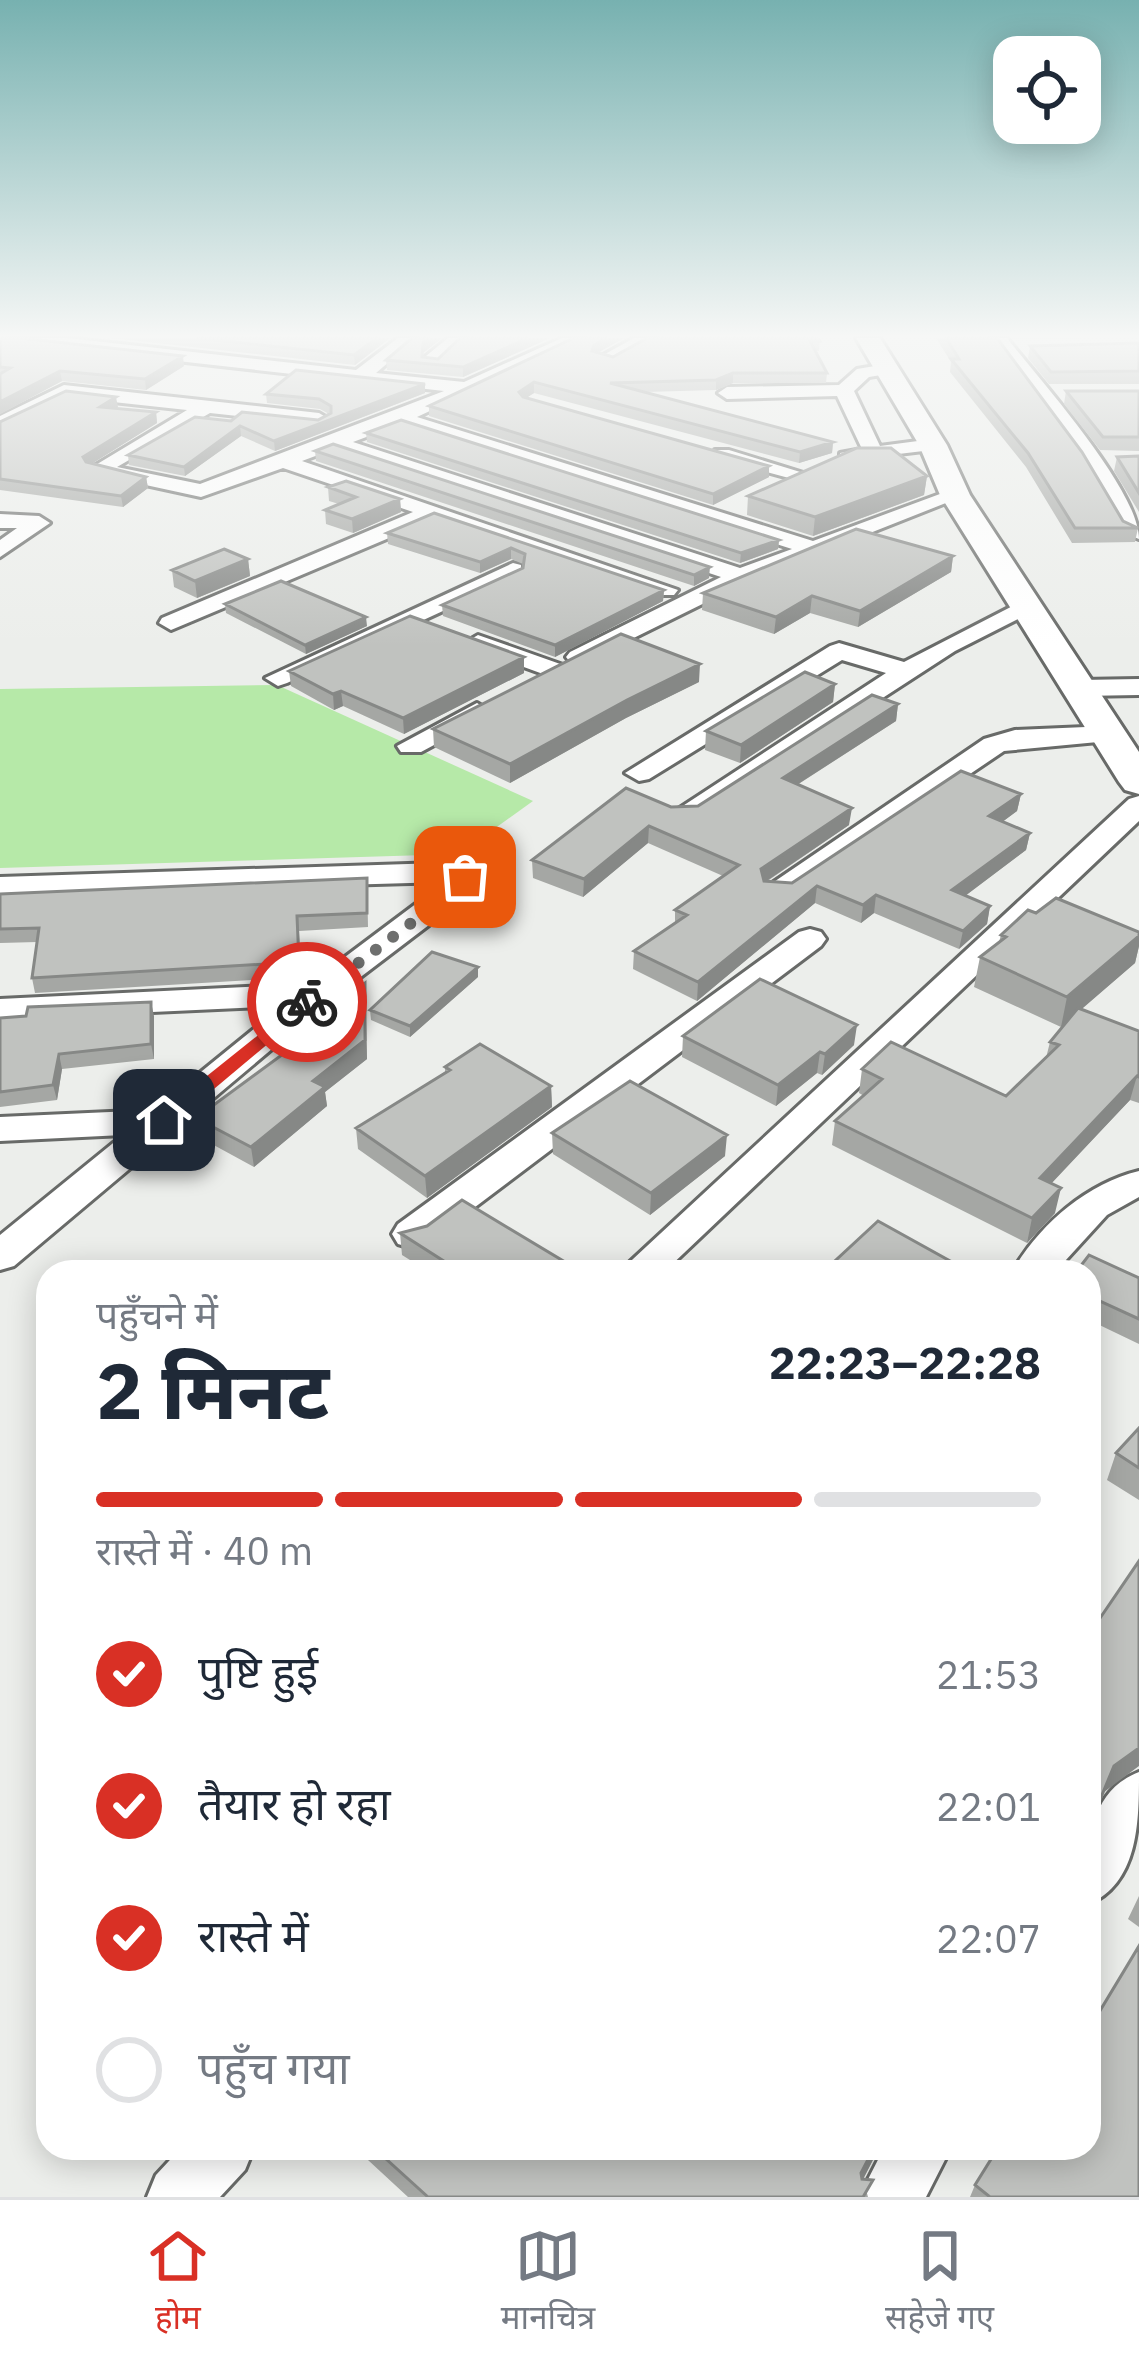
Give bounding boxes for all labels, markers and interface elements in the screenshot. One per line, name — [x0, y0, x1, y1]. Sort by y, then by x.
map controls — [993, 36, 1101, 144]
button: locate — [993, 36, 1101, 144]
pin — [414, 826, 516, 928]
icon: bag — [432, 844, 498, 910]
courier — [247, 942, 367, 1062]
icon: bike — [274, 969, 340, 1035]
pin — [113, 1069, 215, 1171]
icon: home — [131, 1087, 197, 1153]
text: पहुँचने में — [96, 1289, 218, 1340]
text: 22:23–22:28 — [769, 1333, 1041, 1391]
text: 2 मिनट — [96, 1339, 329, 1440]
text: रास्ते में · 40 m — [96, 1525, 313, 1576]
icon: check — [96, 1641, 162, 1707]
text: पुष्टि हुई — [198, 1642, 318, 1700]
text: 21:53 — [936, 1649, 1041, 1700]
icon: check — [96, 1773, 162, 1839]
text: तैयार हो रहा — [198, 1774, 391, 1832]
text: 22:01 — [936, 1781, 1041, 1832]
icon: check — [96, 1905, 162, 1971]
text: रास्ते में — [198, 1906, 309, 1964]
text: 22:07 — [936, 1913, 1041, 1964]
text: पहुँच गया — [198, 2038, 350, 2096]
tab: होम — [145, 2223, 211, 2342]
tab: मानचित्र — [501, 2223, 595, 2342]
tab: सहेजे गए — [885, 2223, 994, 2342]

